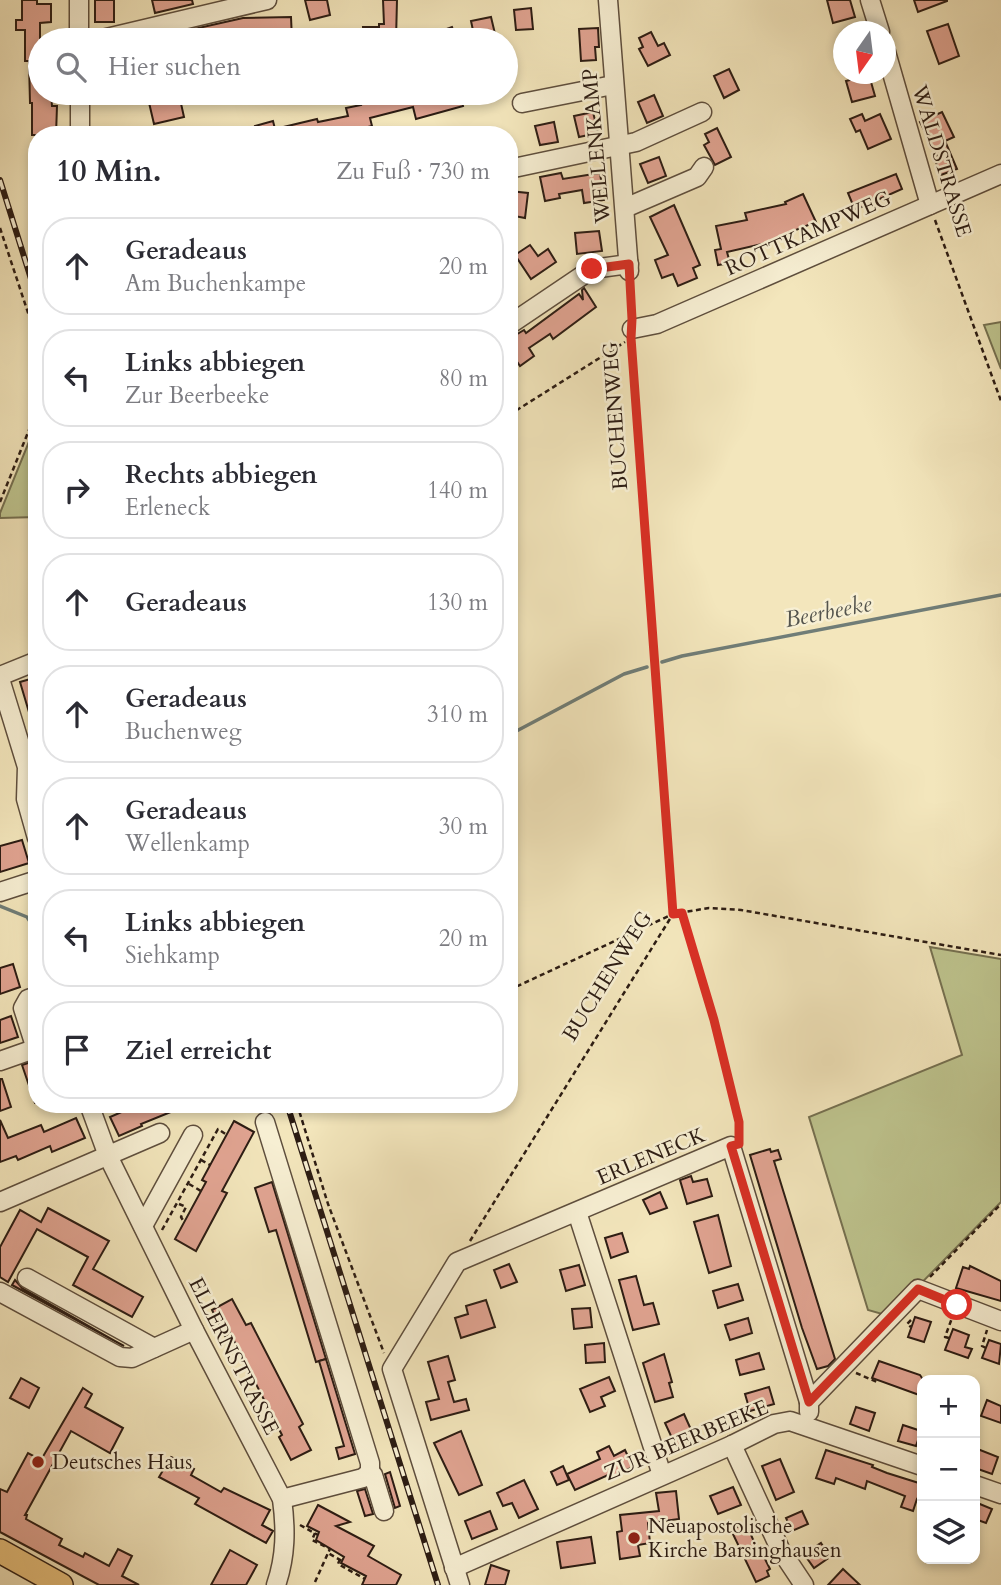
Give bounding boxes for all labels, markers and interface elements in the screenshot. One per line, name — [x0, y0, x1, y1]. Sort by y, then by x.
north arrow — [833, 21, 896, 84]
search box — [28, 28, 518, 105]
icon: search — [52, 48, 90, 86]
text: Hier suchen — [108, 49, 241, 84]
street label: WELLENKAMP — [575, 67, 618, 226]
street label: WALDSTRASSE — [904, 81, 978, 241]
text: 10 Min. — [56, 151, 161, 192]
text: Zu Fuß · 730 m — [336, 156, 490, 187]
street label: ROTTKAMPWEG — [721, 184, 896, 283]
text: Geradeaus — [125, 233, 247, 268]
icon: ahead — [58, 247, 96, 285]
text: 20 m — [439, 251, 488, 282]
route end — [576, 253, 607, 284]
text: Am Buchenkampe — [125, 268, 306, 299]
street label: BUCHENWEG — [596, 340, 635, 491]
text: Links abbiegen — [125, 345, 305, 380]
icon: left — [58, 359, 96, 397]
text: 80 m — [439, 363, 488, 394]
text: Zur Beerbeeke — [125, 380, 269, 411]
text: Rechts abbiegen — [125, 457, 317, 492]
icon: right — [58, 471, 96, 509]
text: 140 m — [427, 475, 488, 506]
text: Erleneck — [125, 492, 210, 523]
icon: ahead — [58, 583, 96, 621]
text: Geradeaus — [125, 585, 247, 620]
text: 130 m — [427, 587, 488, 618]
water label: Beerbeeke — [782, 588, 874, 635]
text: Geradeaus — [125, 681, 247, 716]
icon: ahead — [58, 695, 96, 733]
text: 310 m — [427, 699, 488, 730]
text: Buchenweg — [125, 716, 242, 747]
text: Geradeaus — [125, 793, 247, 828]
icon: ahead — [58, 807, 96, 845]
text: 30 m — [439, 811, 488, 842]
text: Wellenkamp — [125, 828, 250, 859]
text: Links abbiegen — [125, 905, 305, 940]
street label: BUCHENWEG — [556, 905, 659, 1047]
icon: left — [58, 919, 96, 957]
text: 20 m — [439, 923, 488, 954]
text: Siehkamp — [125, 940, 220, 971]
icon: arrive — [58, 1031, 96, 1069]
text: Ziel erreicht — [125, 1033, 271, 1068]
street label: ERLENECK — [592, 1120, 710, 1192]
street label: ELLERNSTRASSE — [181, 1272, 286, 1440]
route start — [941, 1289, 972, 1320]
map controls — [917, 1375, 980, 1564]
button: + — [917, 1375, 980, 1438]
street label: ZUR BEERBEEKE — [600, 1393, 773, 1488]
button: − — [917, 1438, 980, 1501]
place label: Deutsches Haus — [52, 1448, 192, 1477]
marker: Deutsches Haus — [30, 1454, 46, 1470]
button: layers — [917, 1501, 980, 1564]
place label: Neuapostolische Kirche Barsinghausen — [648, 1512, 842, 1565]
marker: Neuapostolische Kirche Barsinghausen — [626, 1530, 642, 1546]

